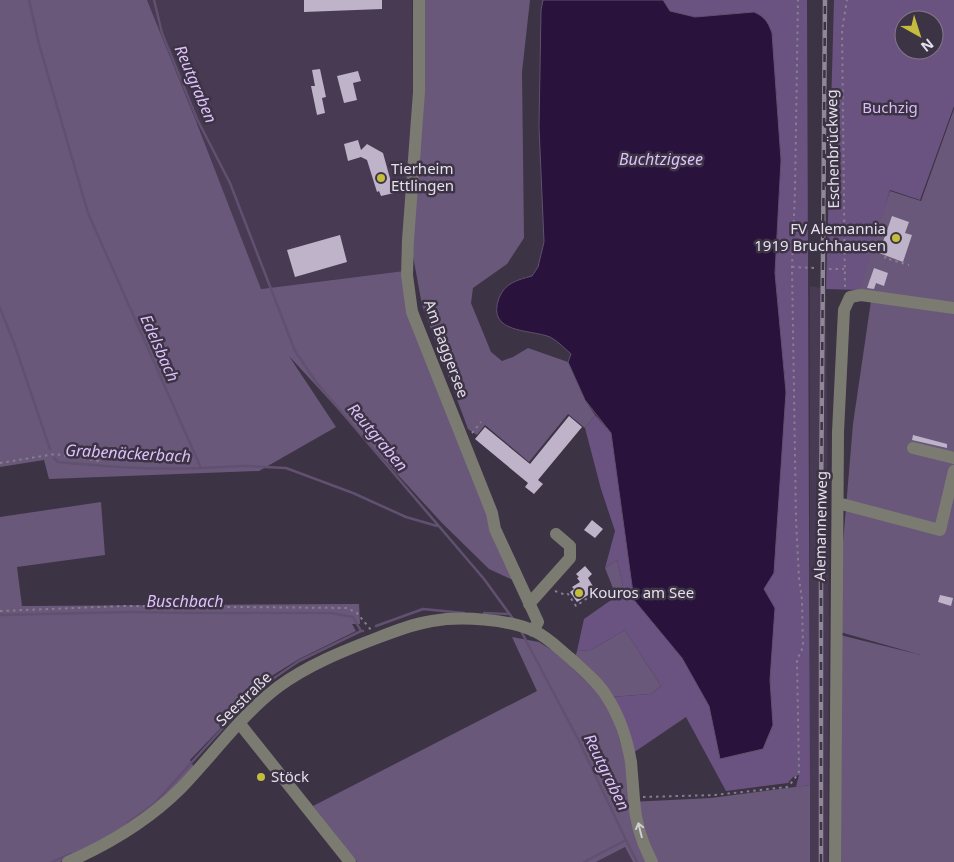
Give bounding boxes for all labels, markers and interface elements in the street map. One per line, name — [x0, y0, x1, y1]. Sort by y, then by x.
north arrow — [894, 10, 944, 60]
text: N — [917, 35, 938, 56]
water label: Reutgraben — [170, 42, 222, 126]
street label: Eschenbrückweg — [821, 89, 843, 209]
park label: Buchzig — [862, 97, 918, 117]
water label: Buchtzigsee — [619, 148, 703, 170]
place label: Tierheim Ettlingen — [391, 158, 454, 195]
marker: Tierheim Ettlingen — [375, 172, 387, 184]
place label: FV Alemannia 1919 Bruchhausen — [754, 218, 886, 255]
marker: FV Alemannia 1919 Bruchhausen — [890, 232, 902, 244]
street label: Am Baggersee — [420, 297, 474, 400]
water label: Edelsbach — [135, 311, 185, 385]
water label: Reutgraben — [343, 398, 413, 476]
water label: Grabenäckerbach — [65, 439, 191, 467]
street label: Alemannenweg — [809, 471, 831, 581]
place label: Kouros am See — [589, 582, 694, 602]
marker: Kouros am See — [573, 587, 585, 599]
water label: Buschbach — [146, 590, 224, 612]
street label: Seestraße — [211, 667, 275, 730]
water label: Reutgraben — [579, 730, 635, 814]
place label: Stöck — [271, 766, 309, 786]
marker: Stöck — [255, 771, 267, 783]
one-way arrow — [635, 823, 644, 839]

